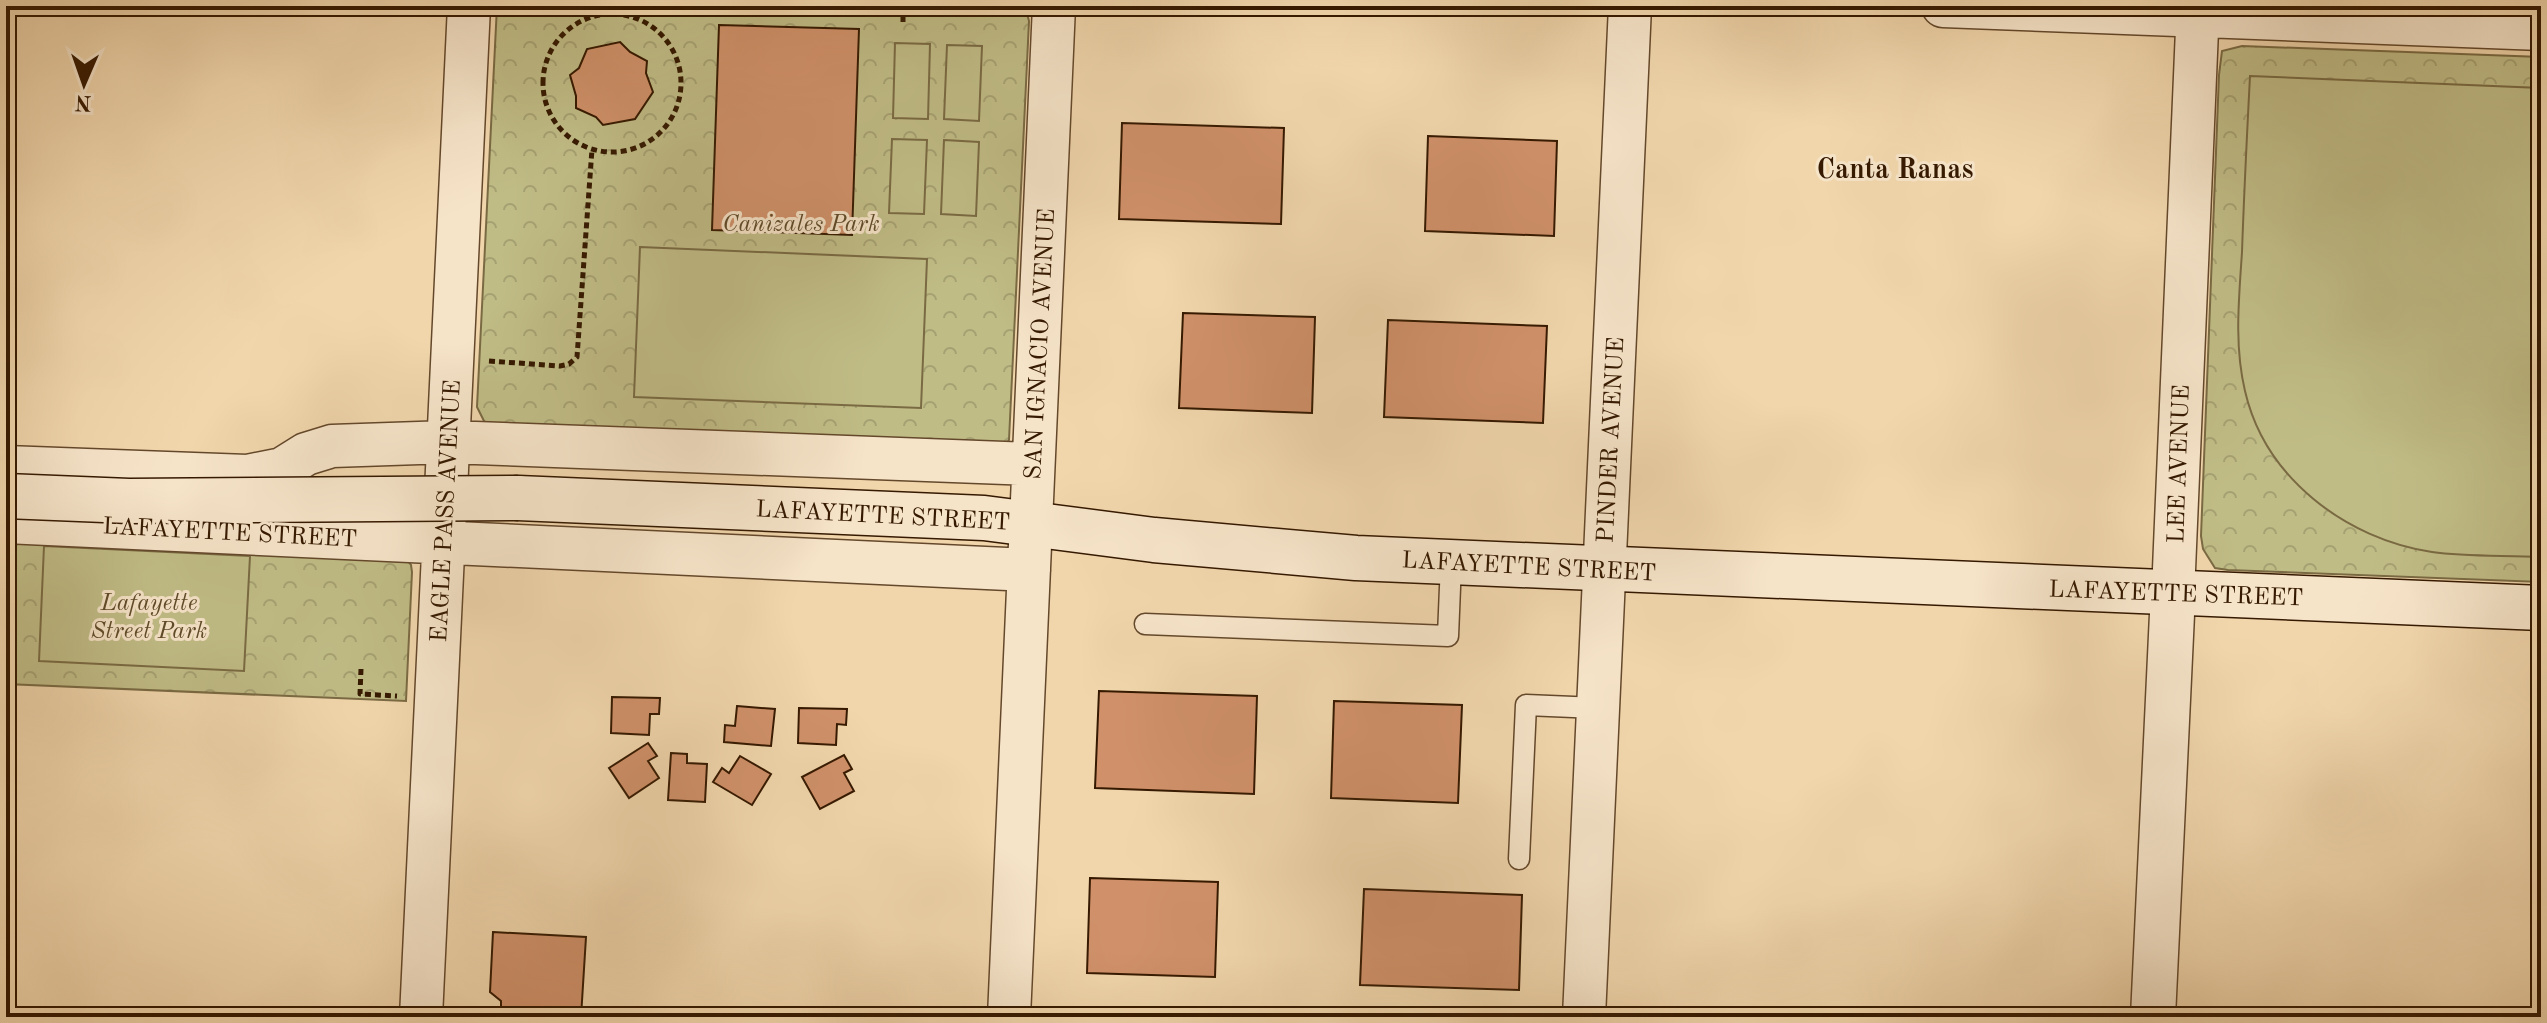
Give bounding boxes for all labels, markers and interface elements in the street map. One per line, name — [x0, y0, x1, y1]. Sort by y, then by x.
north arrow — [44, 44, 124, 124]
text: N — [74, 91, 92, 113]
district label: Canta Ranas — [1816, 157, 1974, 185]
street label: SAN IGNACIO AVENUE — [1022, 208, 1060, 480]
park label: Canizales Park — [722, 213, 880, 237]
street label: PINDER AVENUE — [1595, 336, 1629, 544]
street label: EAGLE PASS AVENUE — [428, 379, 466, 643]
street label: LEE AVENUE — [2165, 384, 2195, 544]
street label: LAFAYETTE STREET — [755, 498, 1011, 536]
street label: LAFAYETTE STREET — [102, 515, 358, 553]
street label: LAFAYETTE STREET — [1401, 549, 1657, 587]
street label: LAFAYETTE STREET — [2048, 579, 2304, 611]
park label: Lafayette Street Park — [91, 592, 207, 644]

